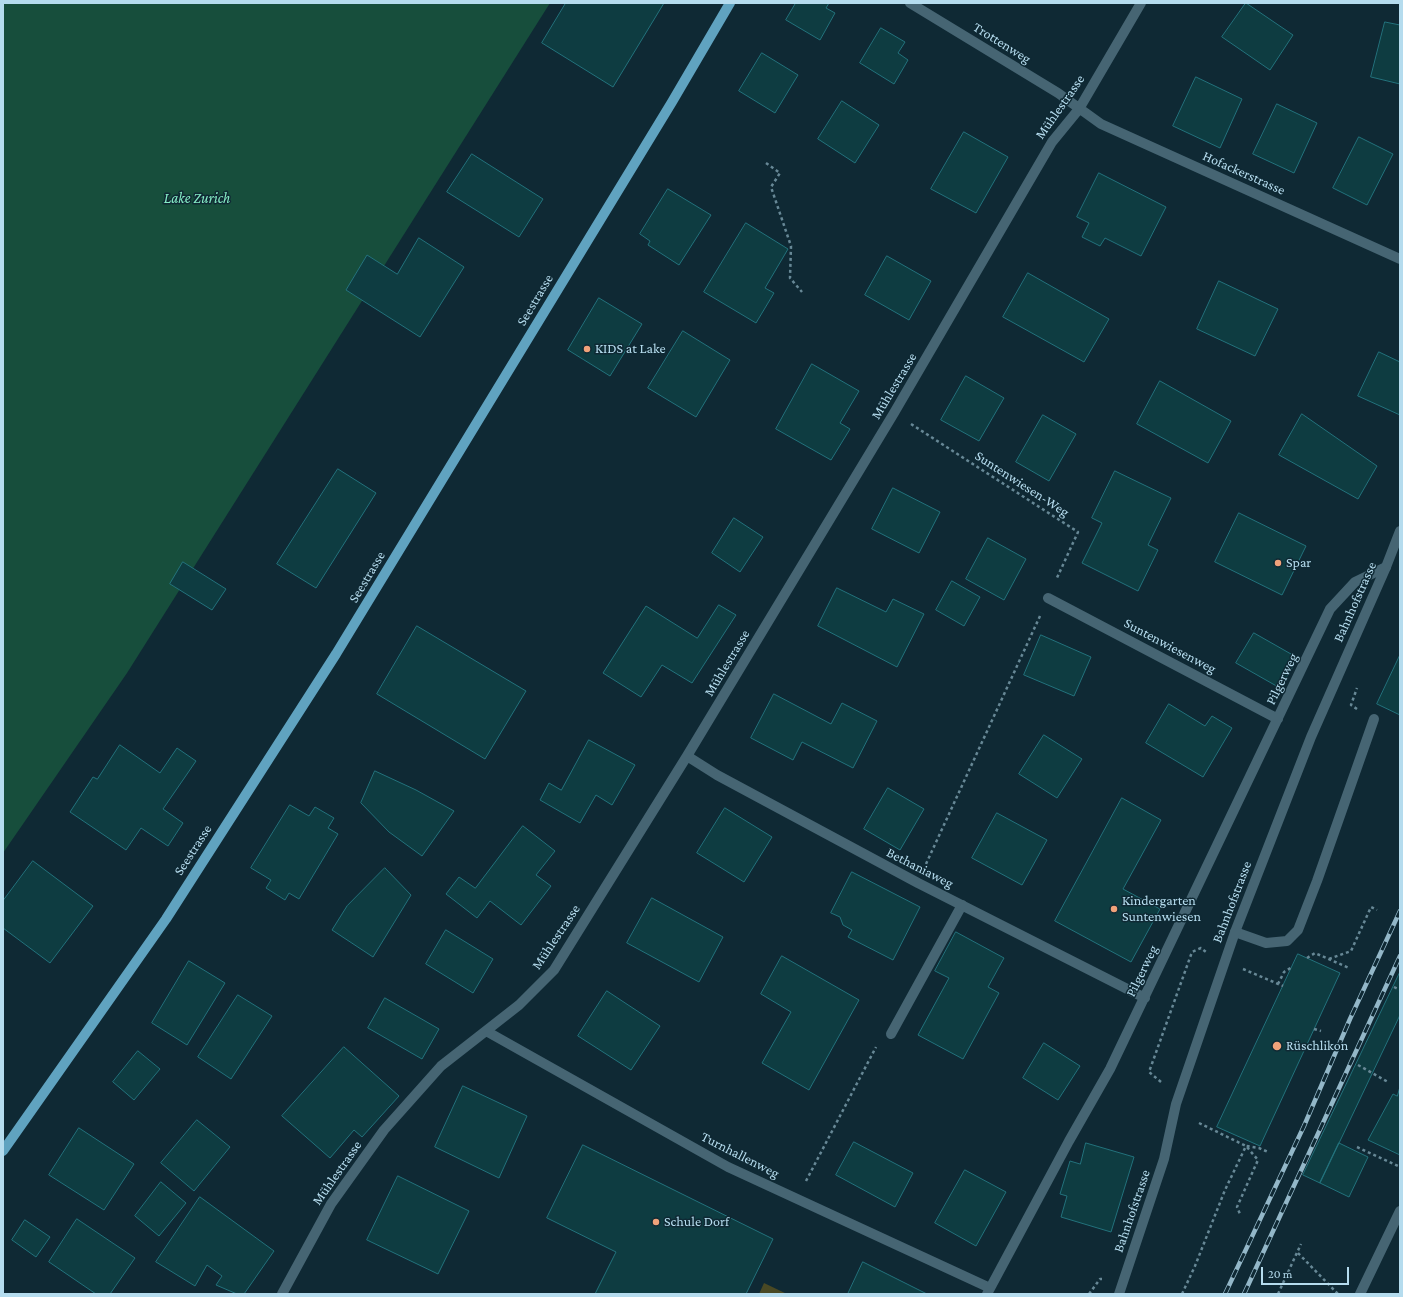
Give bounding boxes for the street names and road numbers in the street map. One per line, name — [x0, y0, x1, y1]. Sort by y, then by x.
street label: Trottenweg — [970, 19, 1034, 67]
street label: Mühlestrasse — [1032, 72, 1088, 142]
street label: Hofackerstrasse — [1200, 147, 1288, 199]
street label: Seestrasse — [513, 271, 557, 329]
street label: Mühlestrasse — [868, 350, 920, 422]
street label: Suntenwiesen-Weg — [972, 447, 1072, 521]
street label: Seestrasse — [345, 548, 389, 606]
street label: Bahnhofstrasse — [1330, 559, 1380, 645]
street label: Suntenwiesenweg — [1121, 615, 1219, 677]
street label: Mühlestrasse — [701, 627, 753, 699]
street label: Pilgerweg — [1262, 650, 1302, 708]
street label: Seestrasse — [170, 821, 216, 879]
street label: Bethaniaweg — [884, 844, 956, 892]
street label: Bahnhofstrasse — [1209, 859, 1255, 945]
street label: Mühlestrasse — [528, 901, 584, 973]
street label: Pilgerweg — [1122, 942, 1162, 1000]
street label: Turnhallenweg — [698, 1128, 782, 1182]
street label: Mühlestrasse — [309, 1138, 365, 1208]
street label: Bahnhofstrasse — [1110, 1168, 1154, 1254]

